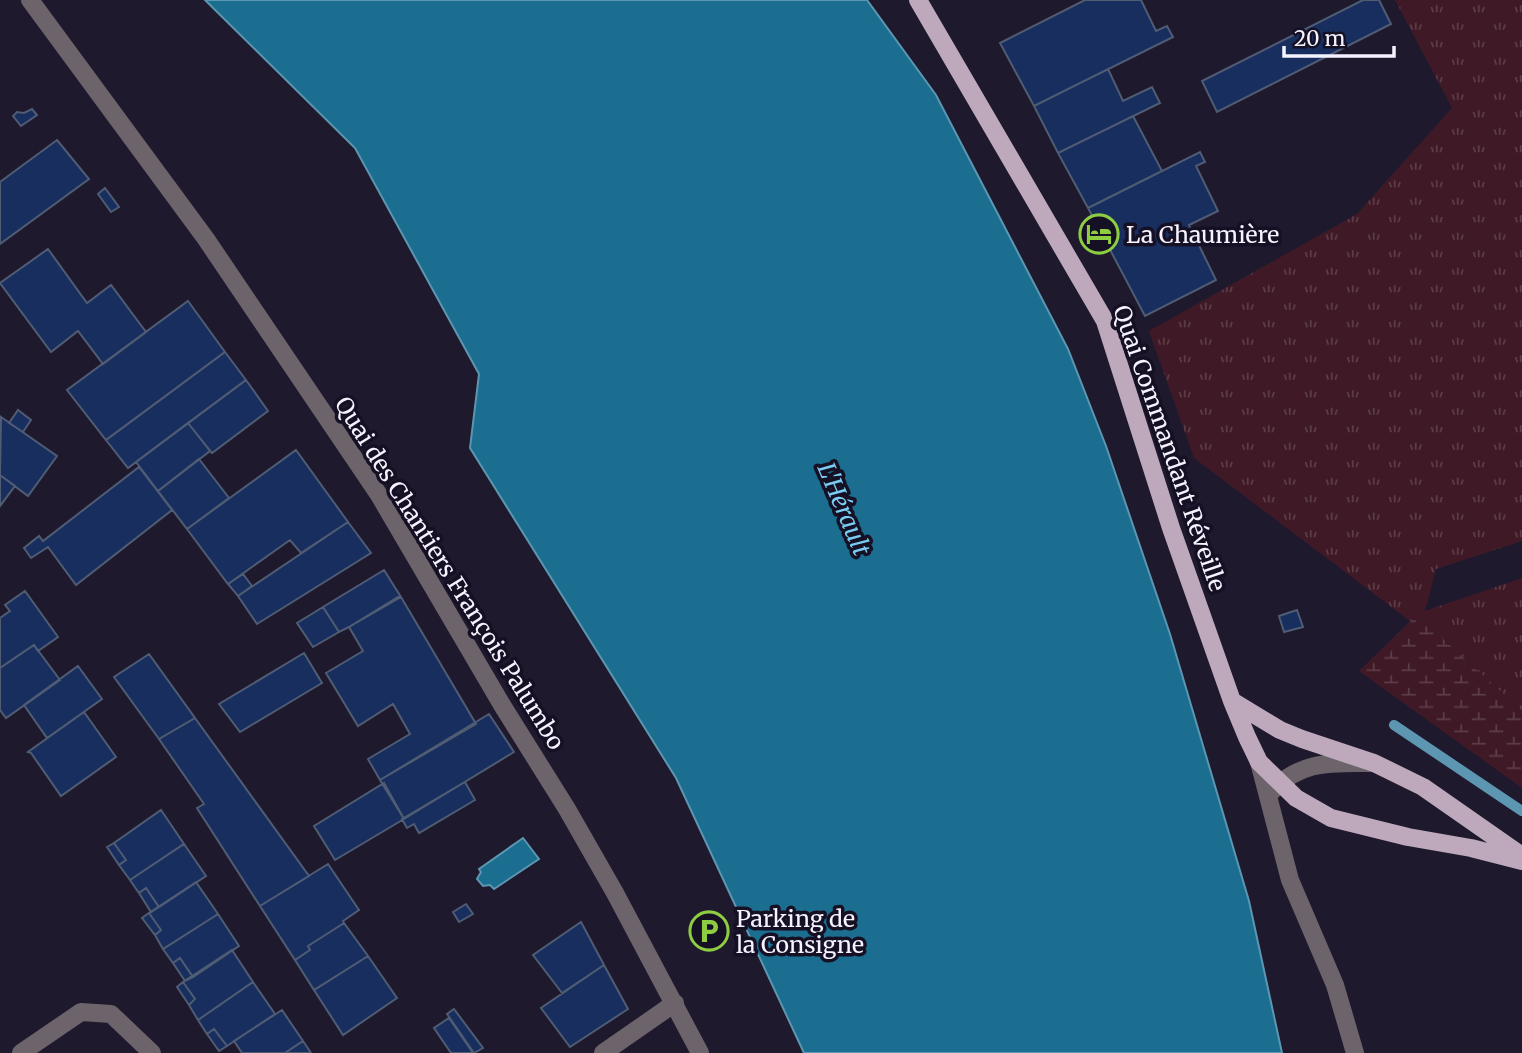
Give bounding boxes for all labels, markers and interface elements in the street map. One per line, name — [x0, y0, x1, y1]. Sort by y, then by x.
scale bar — [1284, 14, 1394, 58]
text: 20 m — [1294, 25, 1346, 52]
hotel icon: La Chaumière — [1078, 213, 1120, 255]
place label: La Chaumière — [1126, 220, 1279, 249]
street label: Quai Commandant Réveille — [1107, 301, 1233, 595]
street label: Quai des Chantiers François Palumbo — [329, 391, 571, 755]
water label: L'Hérault — [811, 458, 878, 561]
place label: Parking de la Consigne — [736, 904, 864, 959]
parking icon: Parking de la Consigne — [688, 910, 730, 952]

